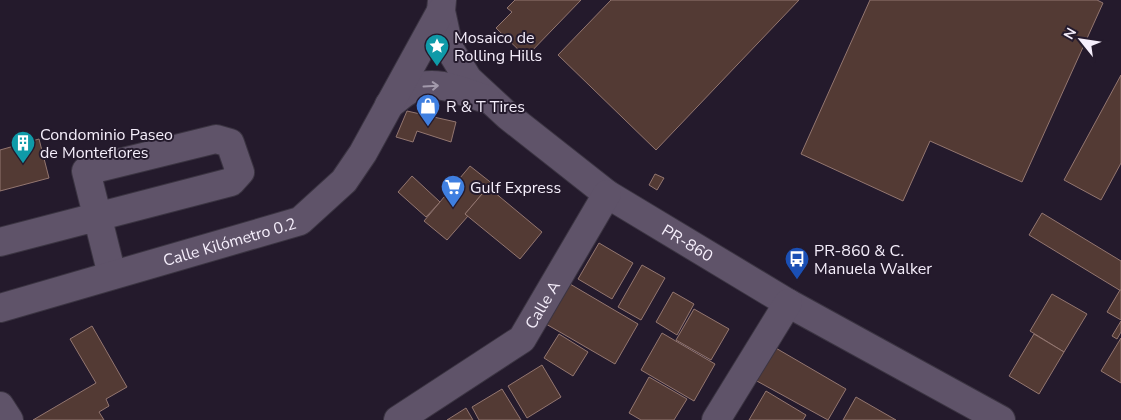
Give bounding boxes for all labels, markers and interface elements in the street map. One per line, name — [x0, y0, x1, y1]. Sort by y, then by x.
north arrow — [1056, 15, 1106, 65]
text: N — [1059, 24, 1081, 43]
place label: Mosaico de Rolling Hills — [454, 27, 542, 67]
place icon: Mosaico de Rolling Hills — [424, 33, 450, 67]
one-way arrow — [422, 82, 438, 91]
shop icon: R & T Tires — [415, 93, 441, 127]
place label: R & T Tires — [446, 96, 525, 118]
place label: Condominio Paseo de Monteflores — [40, 124, 173, 164]
building icon: Condominio Paseo de Monteflores — [10, 130, 36, 164]
supermarket icon: Gulf Express — [440, 174, 466, 208]
place label: Gulf Express — [470, 177, 561, 199]
street label: Calle Kilómetro 0.2 — [161, 213, 299, 272]
street label: PR-860 — [657, 220, 717, 267]
place label: PR-860 & C. Manuela Walker — [814, 240, 932, 280]
bus stop icon: PR-860 & C. Manuela Walker — [784, 246, 810, 280]
street label: Calle A — [520, 277, 566, 333]

